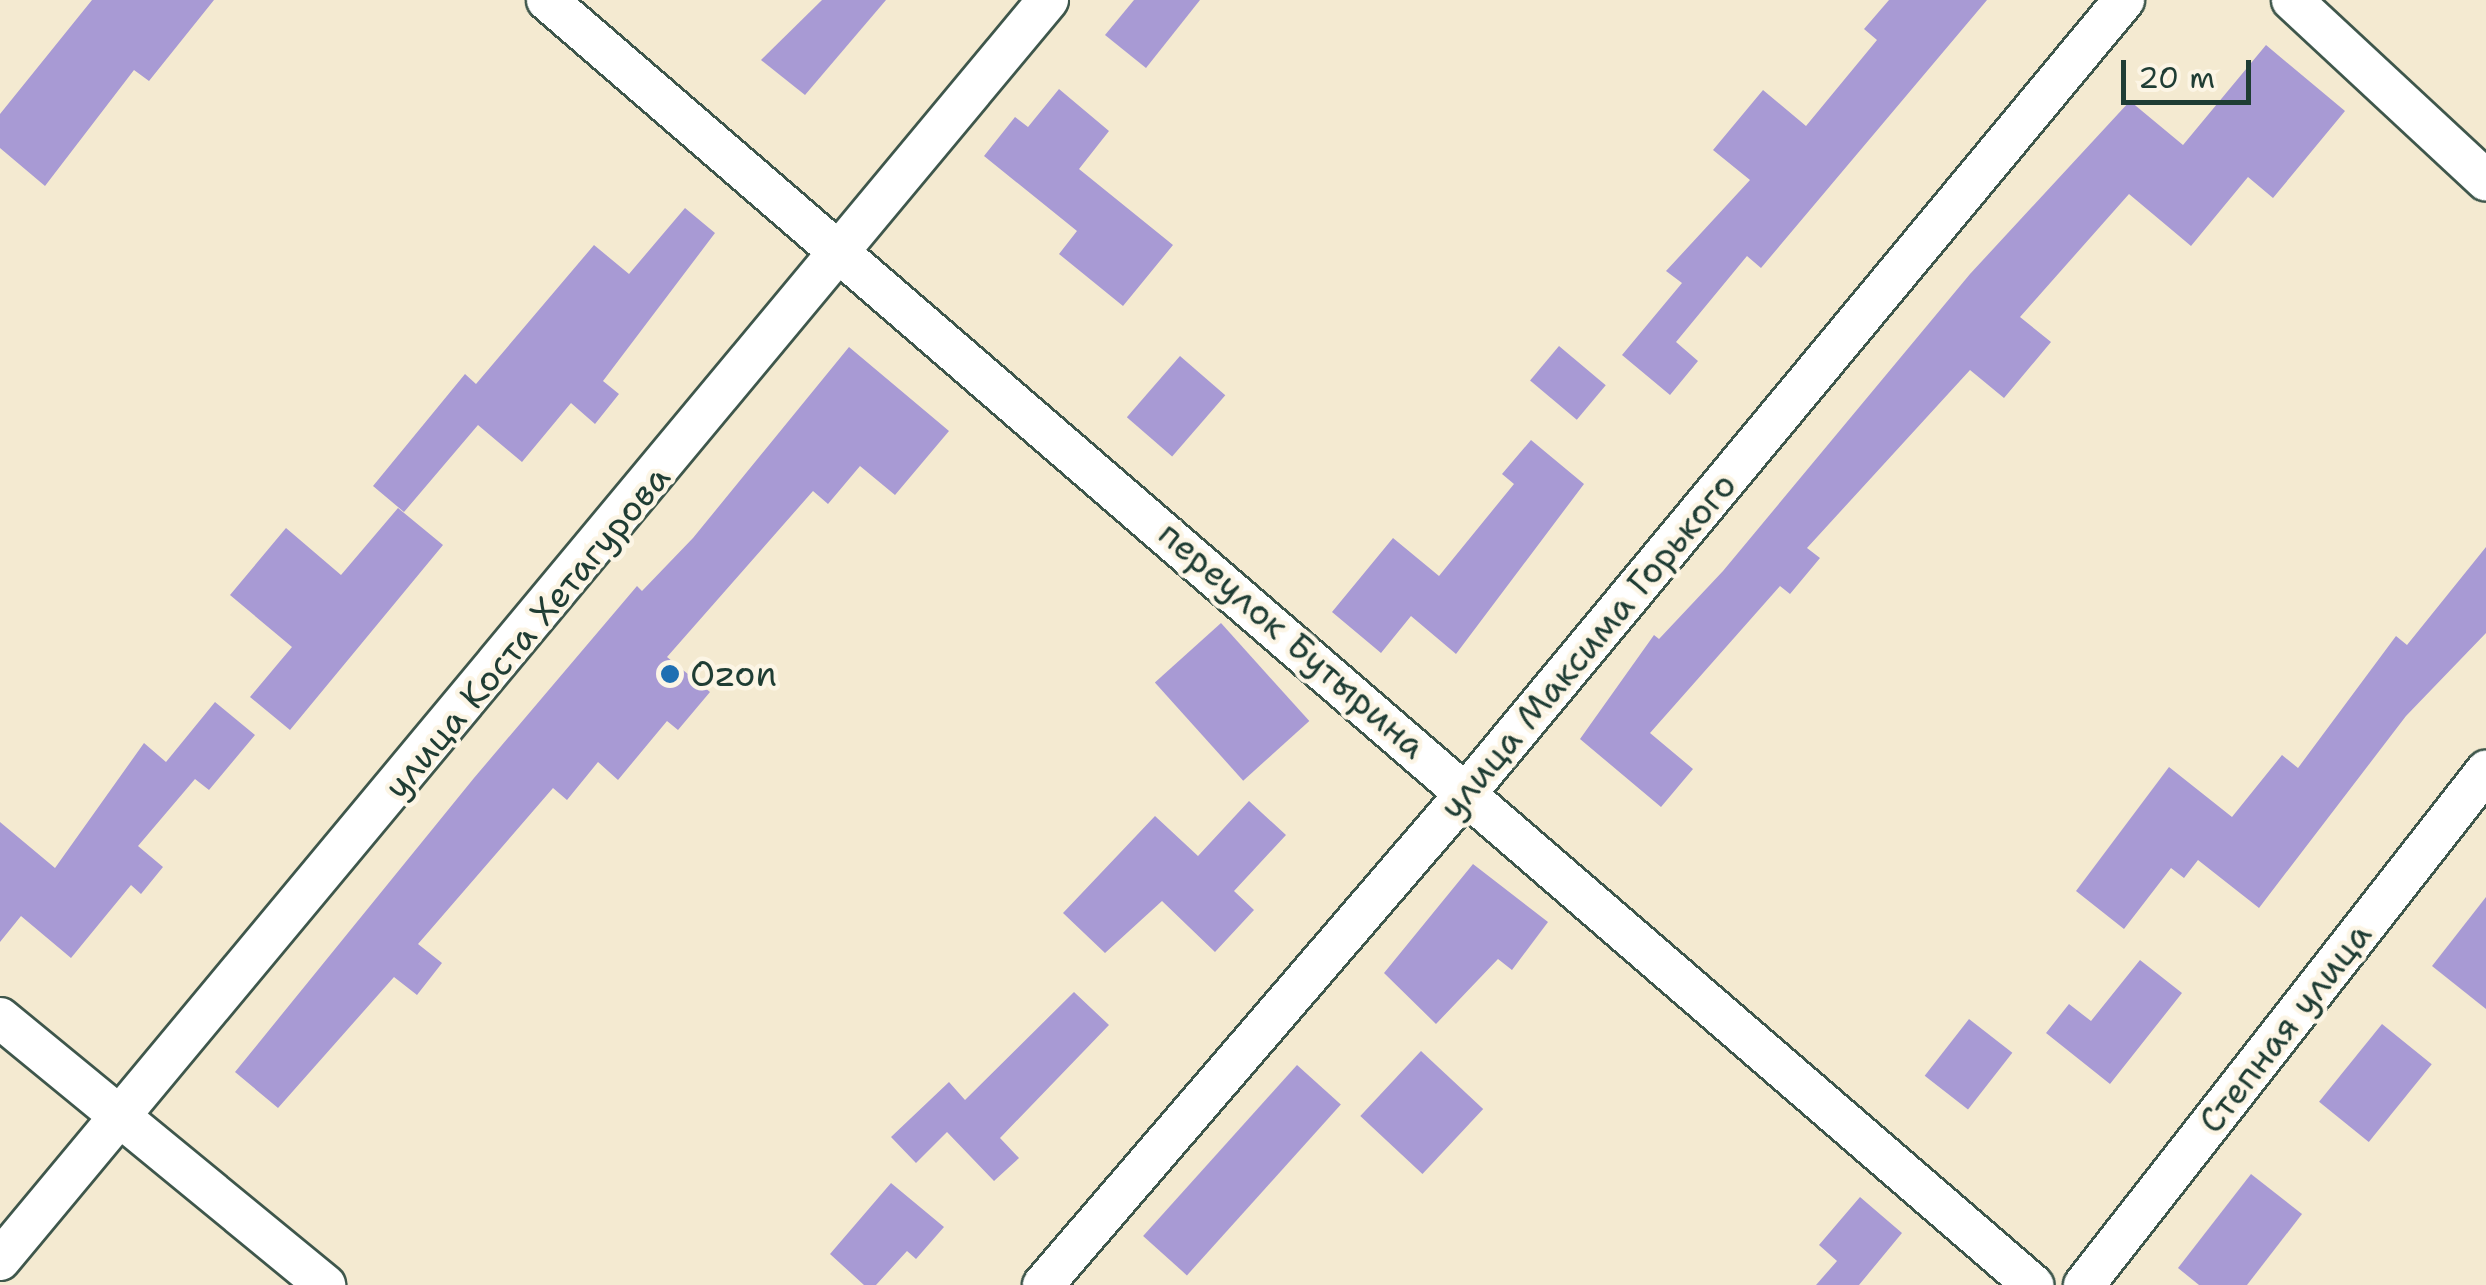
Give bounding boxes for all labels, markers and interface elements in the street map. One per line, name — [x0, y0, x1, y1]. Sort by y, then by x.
scale bar — [2126, 40, 2256, 102]
text: 20 m — [2138, 57, 2215, 98]
street label: улица Коста Хетагурова — [375, 457, 679, 807]
street label: улица Максима Горького — [1431, 464, 1745, 828]
street label: переулок Бутырина — [1150, 513, 1434, 767]
place label: Ozon — [690, 653, 777, 695]
marker: Ozon — [659, 663, 681, 685]
street label: Степная улица — [2190, 915, 2380, 1141]

